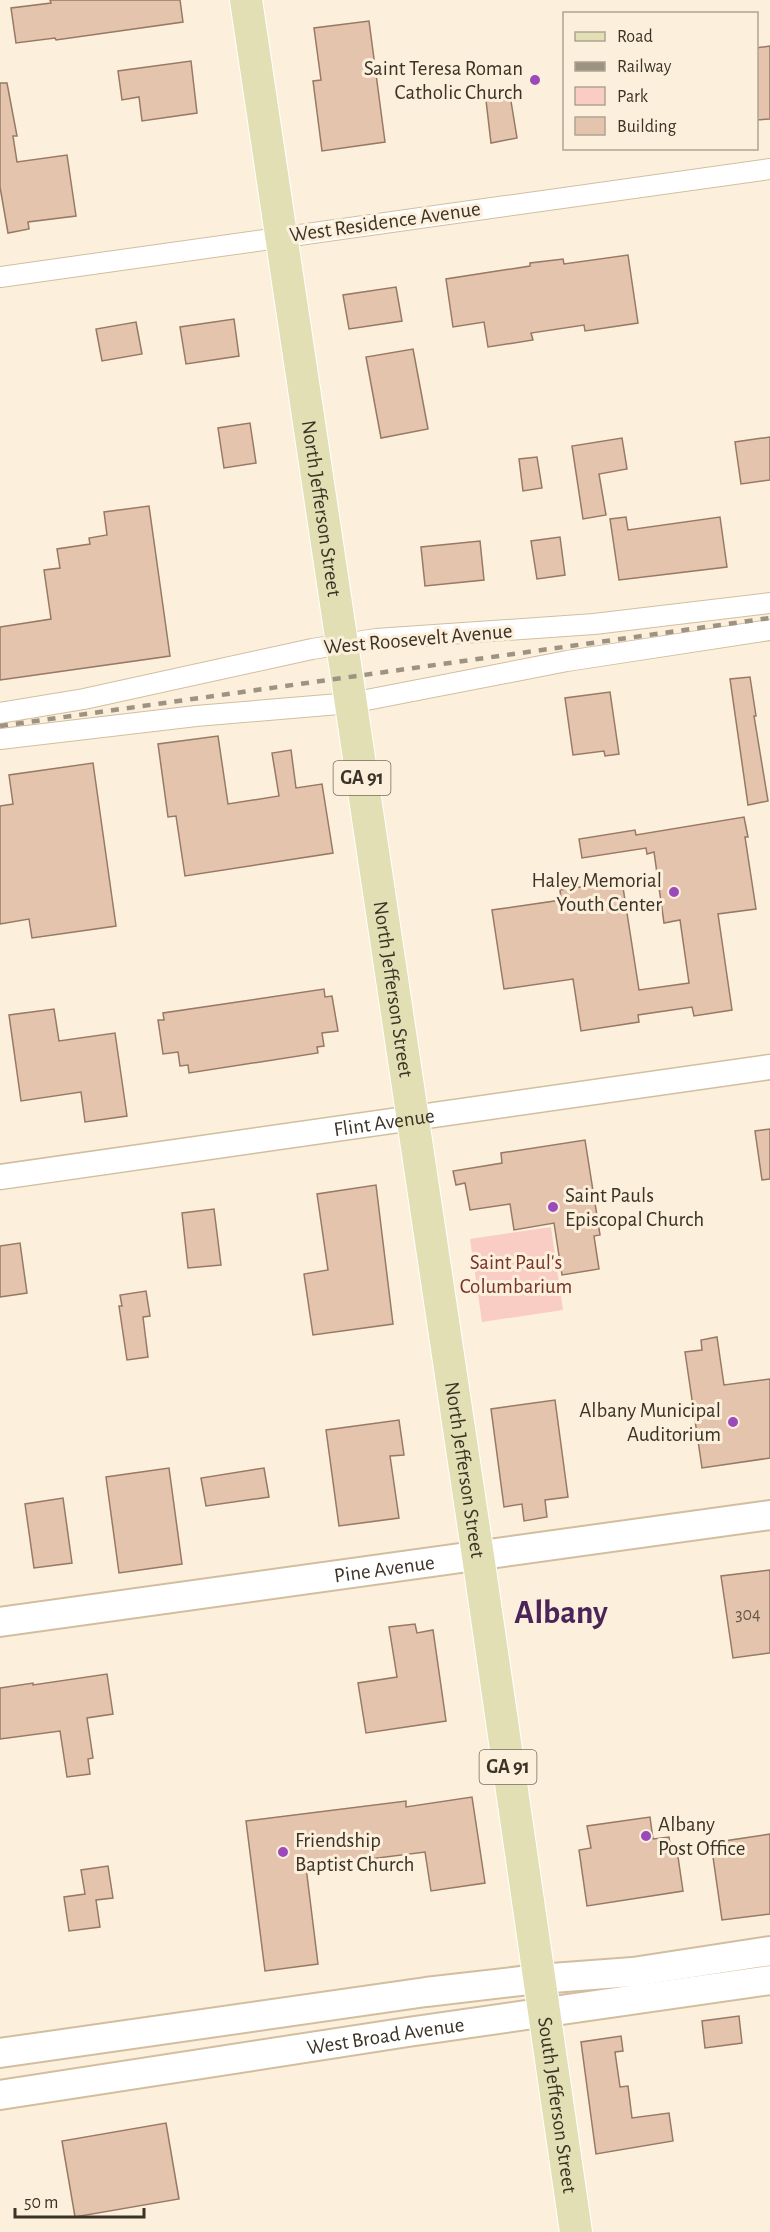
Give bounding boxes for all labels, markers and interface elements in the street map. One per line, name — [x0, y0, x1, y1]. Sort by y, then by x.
legend — [563, 12, 758, 150]
text: Road — [617, 28, 653, 46]
place label: Saint Teresa Roman Catholic Church — [364, 58, 523, 103]
text: Railway — [617, 58, 672, 76]
marker: Saint Teresa Roman Catholic Church — [528, 73, 542, 87]
text: Park — [617, 88, 649, 106]
text: Building — [617, 118, 677, 136]
street label: West Residence Avenue — [288, 198, 482, 246]
street label: North Jefferson Street — [298, 419, 345, 598]
street label: West Roosevelt Avenue — [323, 620, 513, 658]
road number: GA 91 — [334, 761, 391, 795]
place label: Haley Memorial Youth Center — [532, 870, 662, 915]
marker: Haley Memorial Youth Center — [667, 885, 681, 899]
street label: North Jefferson Street — [370, 899, 417, 1079]
street label: Flint Avenue — [332, 1105, 436, 1140]
place label: Saint Pauls Episcopal Church — [565, 1185, 704, 1230]
marker: Saint Pauls Episcopal Church — [546, 1200, 560, 1214]
park label: Saint Paul's Columbarium — [460, 1252, 572, 1297]
street label: North Jefferson Street — [442, 1380, 489, 1560]
place label: Albany Municipal Auditorium — [579, 1400, 721, 1445]
marker: Albany Municipal Auditorium — [726, 1415, 740, 1429]
street label: Pine Avenue — [333, 1551, 436, 1586]
district label: Albany — [514, 1597, 608, 1630]
house number: 304 — [735, 1606, 761, 1624]
road number: GA 91 — [480, 1750, 536, 1784]
place label: Albany Post Office — [658, 1814, 745, 1859]
marker: Albany Post Office — [639, 1829, 653, 1843]
place label: Friendship Baptist Church — [295, 1830, 415, 1875]
marker: Friendship Baptist Church — [276, 1845, 290, 1859]
street label: West Broad Avenue — [305, 2014, 466, 2058]
street label: South Jefferson Street — [534, 2016, 581, 2195]
scale bar — [15, 2181, 144, 2219]
text: 50 m — [24, 2194, 58, 2212]

